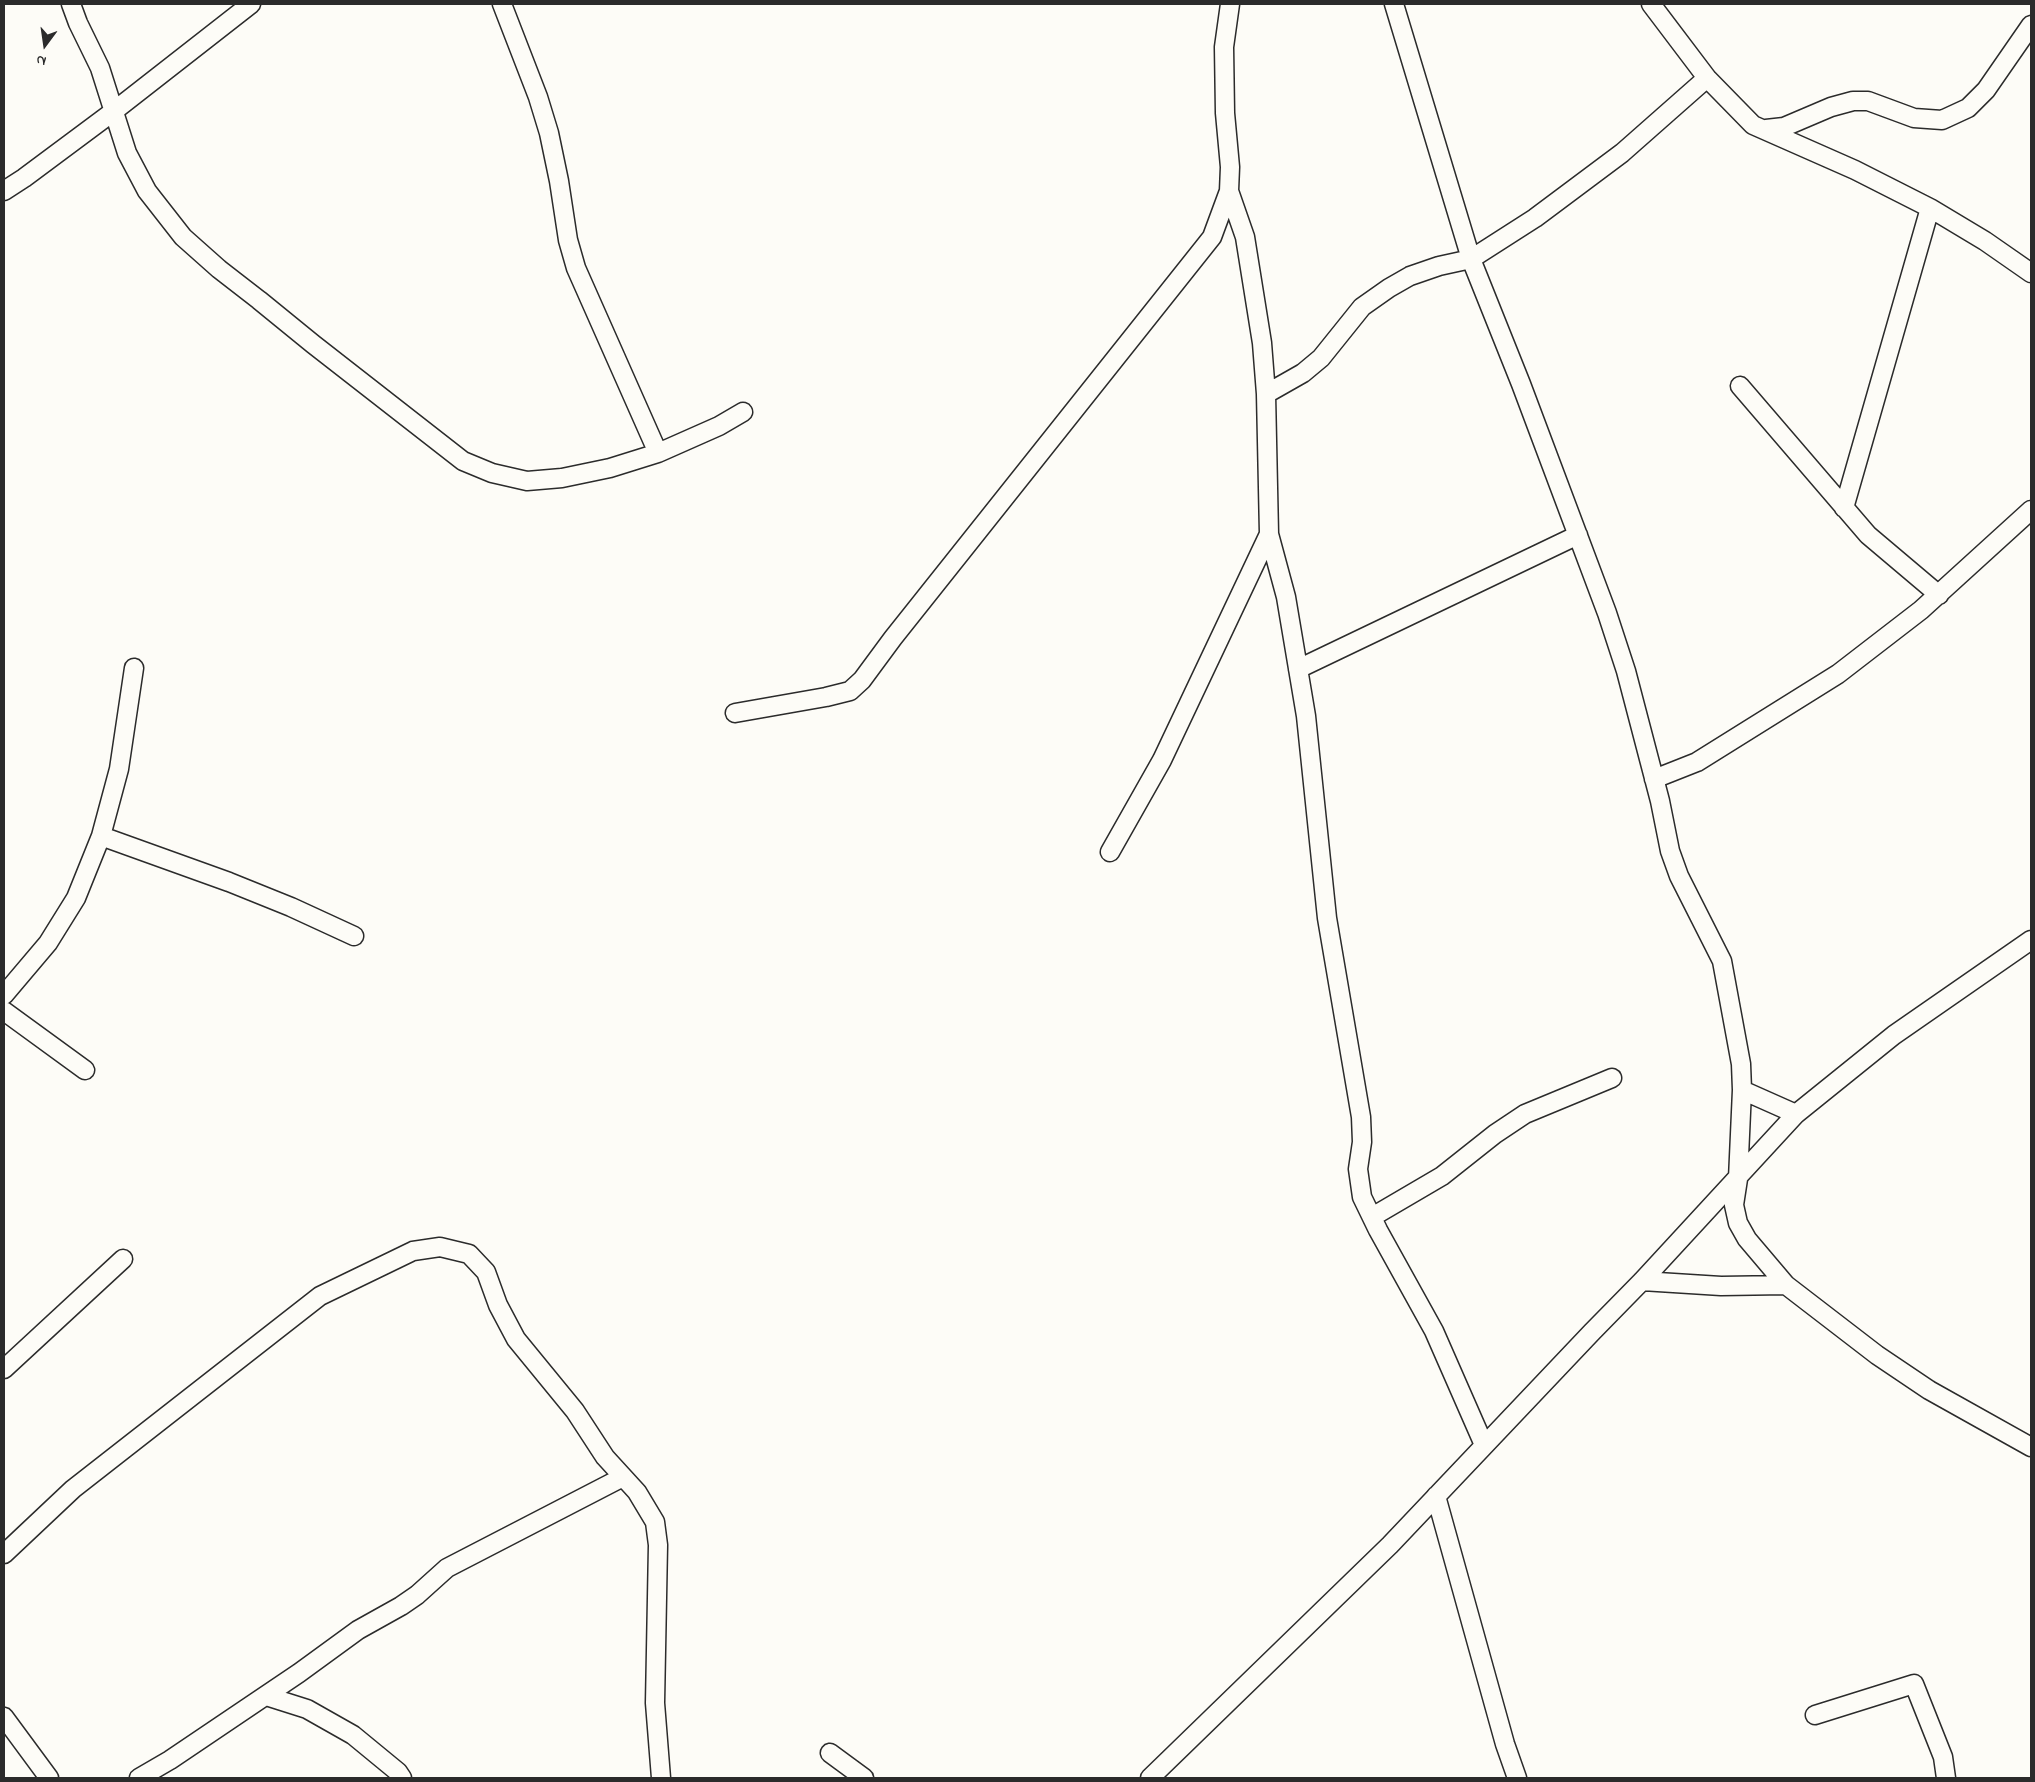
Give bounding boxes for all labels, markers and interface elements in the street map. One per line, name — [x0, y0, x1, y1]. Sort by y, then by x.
north arrow — [20, 20, 70, 70]
text: N — [34, 49, 48, 71]

